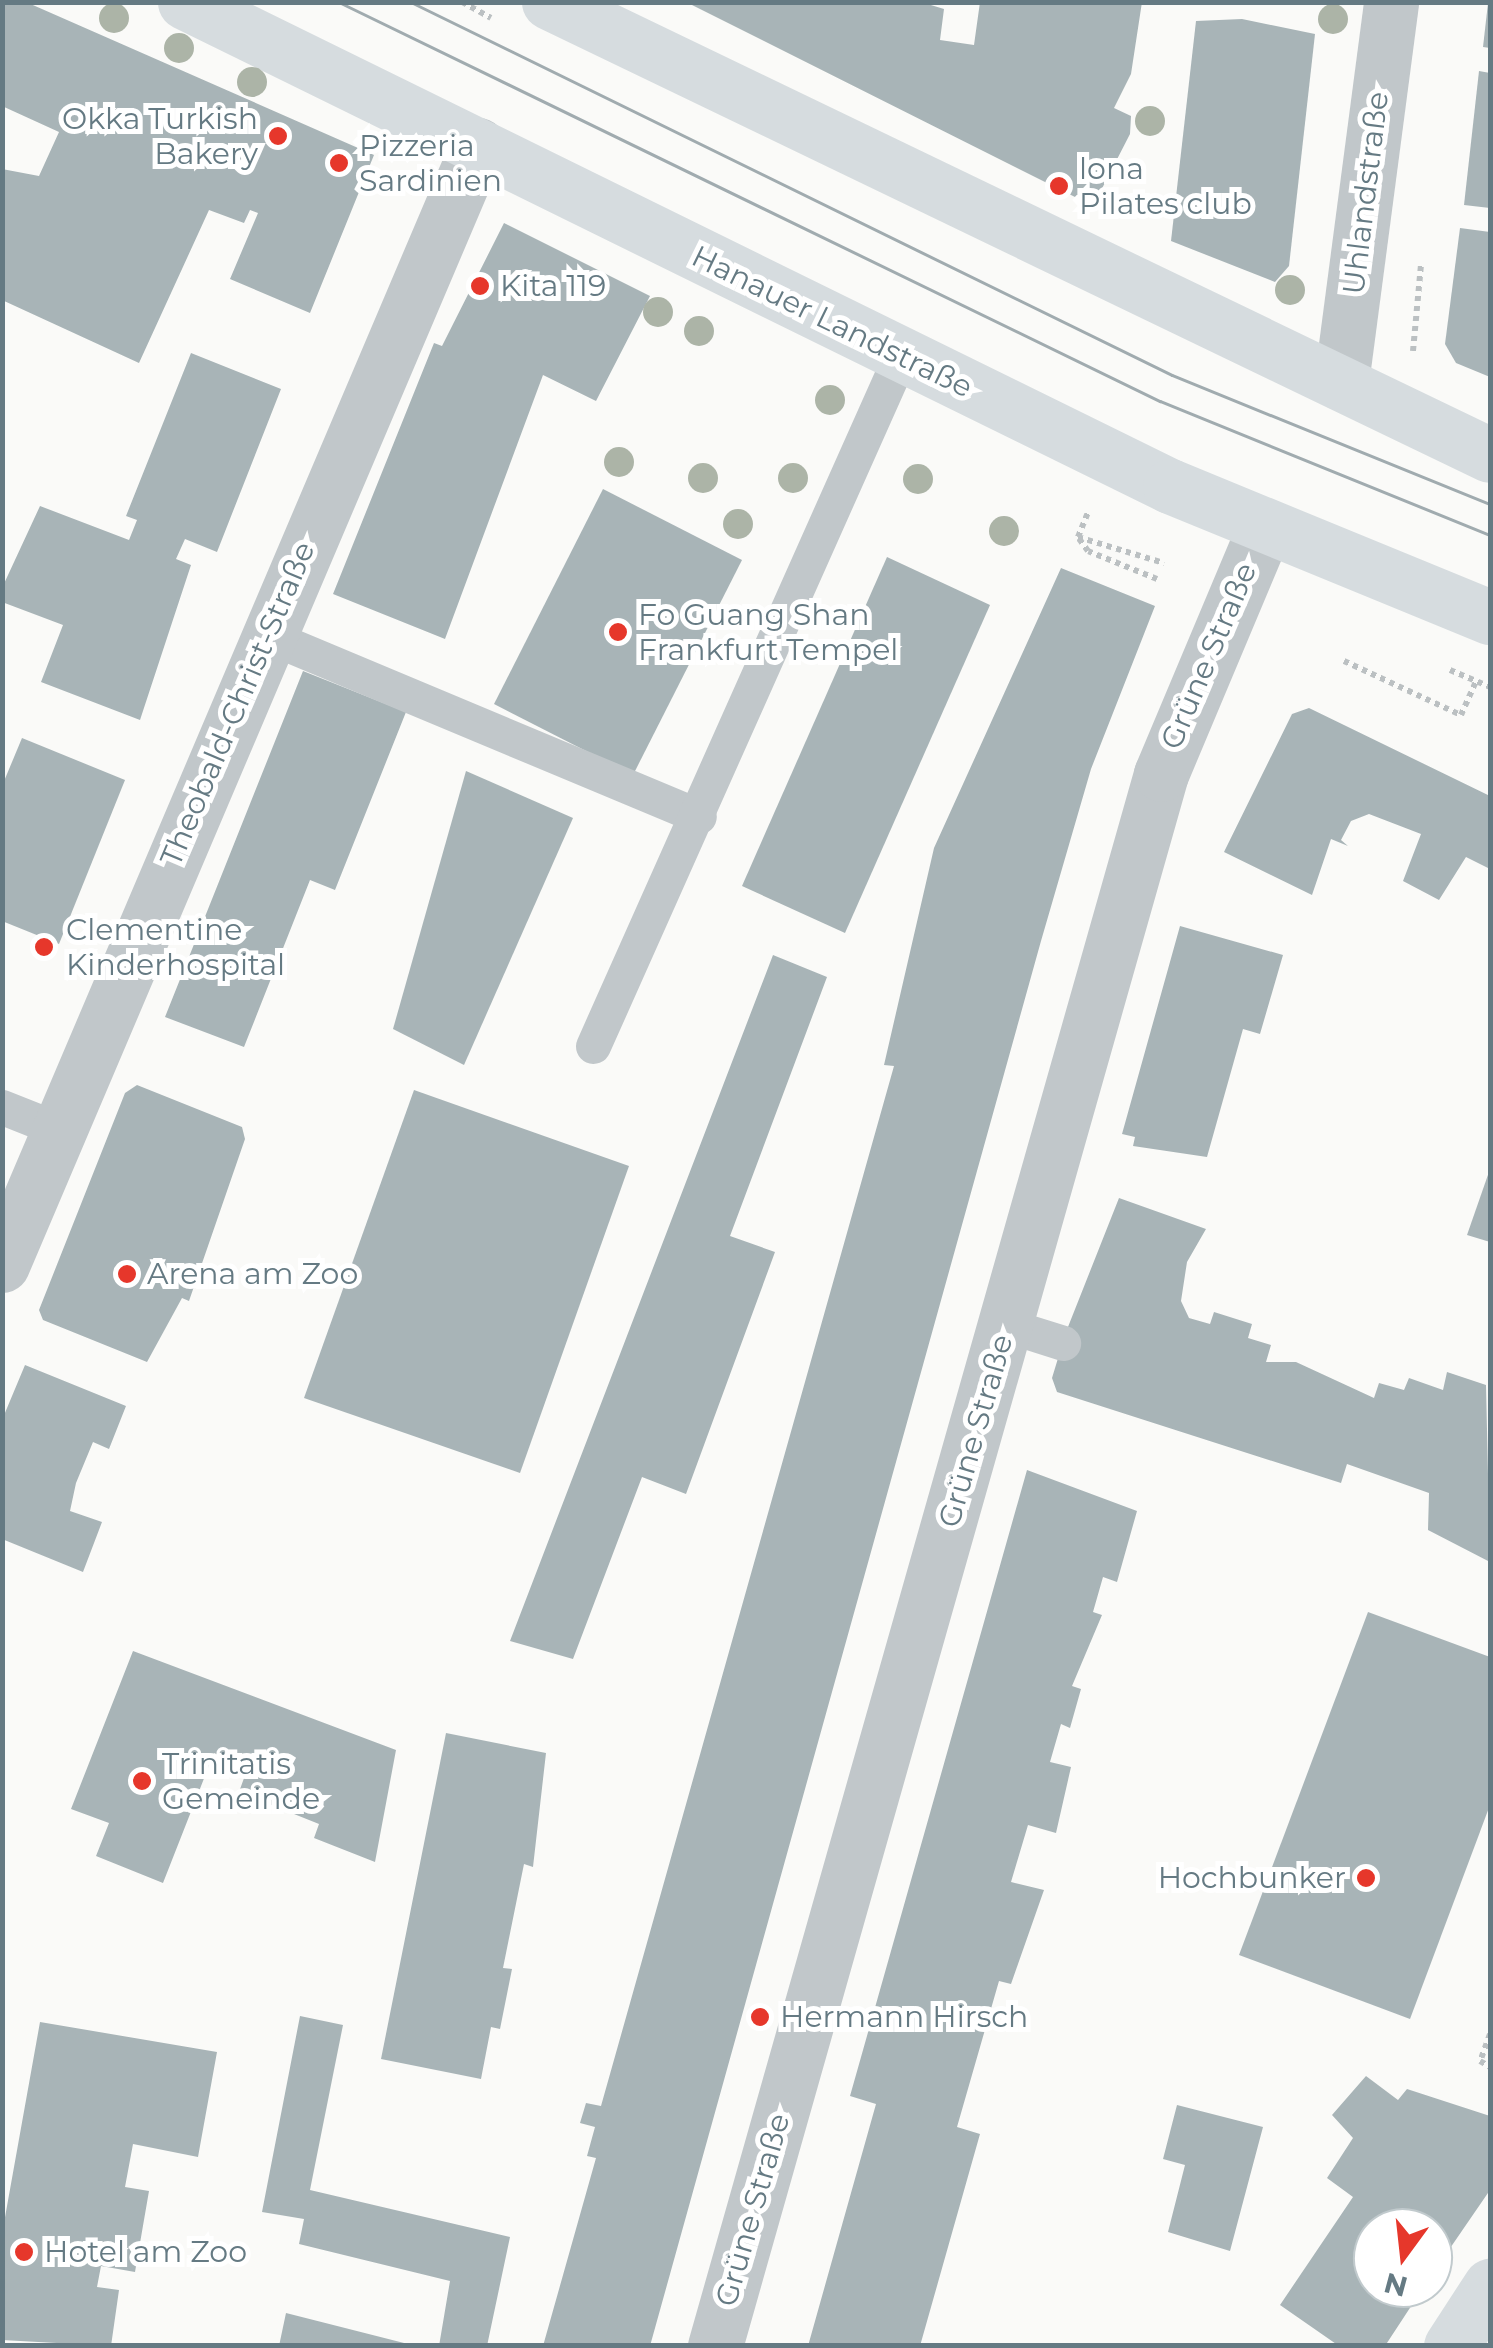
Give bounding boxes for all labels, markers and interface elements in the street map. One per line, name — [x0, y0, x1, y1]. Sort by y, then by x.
street label: Uhlandstraße — [1336, 90, 1396, 296]
place label: Okka Turkish Bakery — [62, 101, 258, 172]
marker: Okka Turkish Bakery — [267, 125, 289, 147]
place label: Pizzeria Sardinien — [359, 128, 502, 198]
place label: lona Pilates club — [1079, 151, 1252, 222]
marker: Pizzeria Sardinien — [328, 152, 350, 174]
marker: lona Pilates club — [1048, 175, 1070, 197]
street label: Hanauer Landstraße — [686, 238, 978, 406]
place label: Kita 119 — [500, 268, 606, 304]
marker: Kita 119 — [469, 275, 491, 297]
street label: Theobald-Christ-Straße — [153, 537, 323, 871]
street label: Grüne Straße — [1154, 557, 1264, 755]
place label: Fo Guang Shan Frankfurt Tempel — [638, 597, 898, 668]
marker: Fo Guang Shan Frankfurt Tempel — [607, 621, 629, 643]
place label: Clementine Kinderhospital — [66, 912, 285, 982]
marker: Clementine Kinderhospital — [31, 934, 57, 960]
place label: Arena am Zoo — [147, 1256, 358, 1292]
marker: Arena am Zoo — [116, 1263, 138, 1285]
street label: Grüne Straße — [931, 1330, 1021, 1532]
place label: Trinitatis Gemeinde — [162, 1746, 320, 1816]
marker: Trinitatis Gemeinde — [131, 1770, 153, 1792]
place label: Hochbunker — [1158, 1860, 1346, 1896]
marker: Hochbunker — [1355, 1867, 1377, 1889]
place label: Hermann Hirsch — [780, 1999, 1028, 2035]
marker: Hermann Hirsch — [749, 2006, 771, 2028]
street label: Grüne Straße — [708, 2109, 798, 2311]
north arrow — [1353, 2208, 1453, 2308]
place label: Hotel am Zoo — [44, 2234, 247, 2270]
marker: Hotel am Zoo — [13, 2241, 35, 2263]
text: N — [1380, 2266, 1411, 2304]

